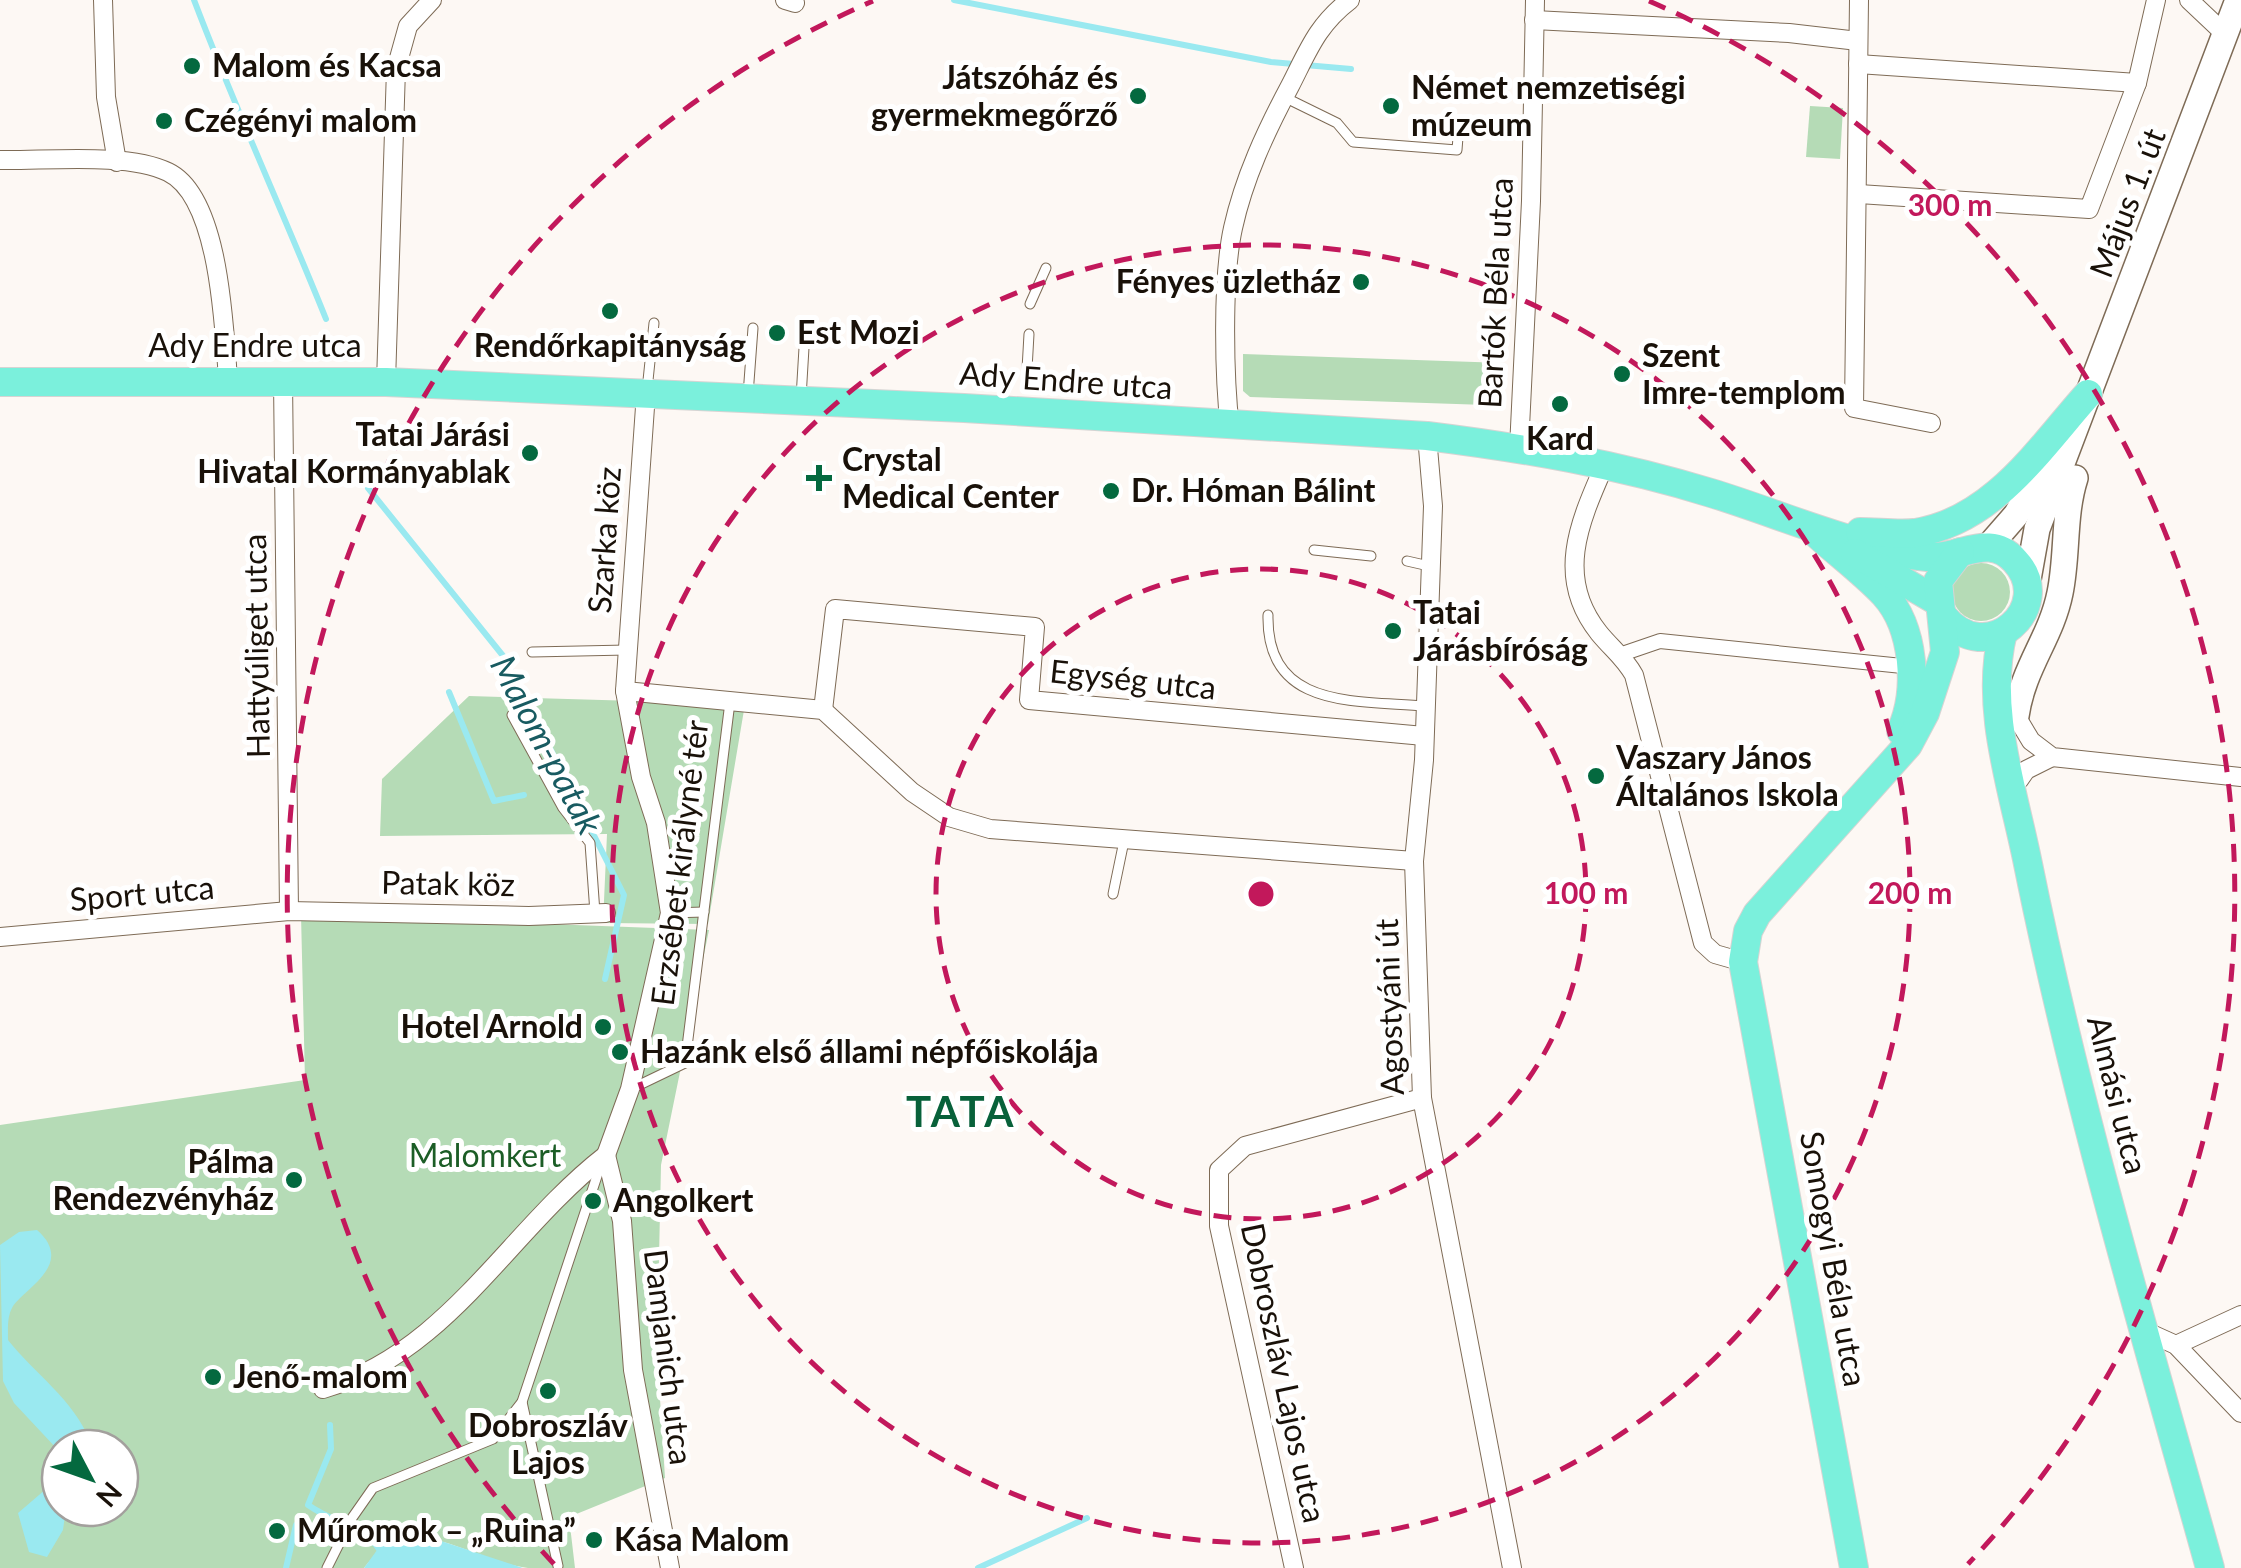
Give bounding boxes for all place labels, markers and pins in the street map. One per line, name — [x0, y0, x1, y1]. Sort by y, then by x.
place label: Malom és Kacsa — [212, 45, 442, 84]
marker: Malom és Kacsa — [181, 55, 203, 77]
place label: Játszóház és gyermekmegőrző — [871, 57, 1118, 133]
place label: Német nemzetiségi múzeum — [1411, 67, 1686, 143]
marker: Játszóház és gyermekmegőrző — [1127, 85, 1149, 107]
marker: Német nemzetiségi múzeum — [1380, 95, 1402, 117]
place label: Czégényi malom — [184, 100, 417, 139]
marker: Czégényi malom — [153, 110, 175, 132]
place label: Fényes üzletház — [1116, 261, 1341, 300]
marker: Fényes üzletház — [1350, 271, 1372, 293]
marker: Rendőrkapitányság — [599, 300, 621, 322]
place label: Est Mozi — [797, 312, 920, 351]
marker: Est Mozi — [766, 322, 788, 344]
place label: Rendőrkapitányság — [474, 325, 746, 364]
place label: Szent Imre-templom — [1642, 335, 1846, 411]
marker: Szent Imre-templom — [1611, 363, 1633, 385]
marker: Kard — [1549, 393, 1571, 415]
place label: Tatai Járási Hivatal Kormányablak — [197, 414, 511, 490]
place label: Kard — [1526, 418, 1594, 457]
place label: Crystal Medical Center — [842, 439, 1059, 515]
marker: Tatai Járási Hivatal Kormányablak — [519, 442, 541, 464]
marker: Crystal Medical Center — [806, 465, 832, 491]
place label: Dr. Hóman Bálint — [1131, 470, 1375, 509]
marker: Dr. Hóman Bálint — [1100, 480, 1122, 502]
place label: Tatai Járásbíróság — [1413, 592, 1588, 668]
marker: Tatai Járásbíróság — [1382, 620, 1404, 642]
place label: Vaszary János Általános Iskola — [1615, 737, 1839, 813]
marker: Vaszary János Általános Iskola — [1585, 765, 1607, 787]
centre of rings — [1243, 876, 1279, 912]
place label: Hotel Arnold — [401, 1006, 583, 1045]
marker: Hotel Arnold — [592, 1016, 614, 1038]
place label: Hazánk első állami népfőiskolája — [640, 1031, 1099, 1070]
marker: Hazánk első állami népfőiskolája — [609, 1041, 631, 1063]
place label: Pálma Rendezvényház — [52, 1141, 274, 1217]
marker: Pálma Rendezvényház — [283, 1169, 305, 1191]
place label: Angolkert — [612, 1180, 753, 1219]
marker: Angolkert — [582, 1190, 604, 1212]
place label: Jenő-malom — [233, 1356, 408, 1395]
marker: Jenő-malom — [202, 1366, 224, 1388]
marker: Dobroszláv Lajos — [537, 1380, 559, 1402]
place label: Dobroszláv Lajos — [468, 1405, 628, 1481]
place label: Műromok – „Ruina” — [297, 1510, 576, 1549]
place label: Kása Malom — [614, 1519, 789, 1558]
marker: Műromok – „Ruina” — [266, 1520, 288, 1542]
marker: Kása Malom — [583, 1529, 605, 1551]

